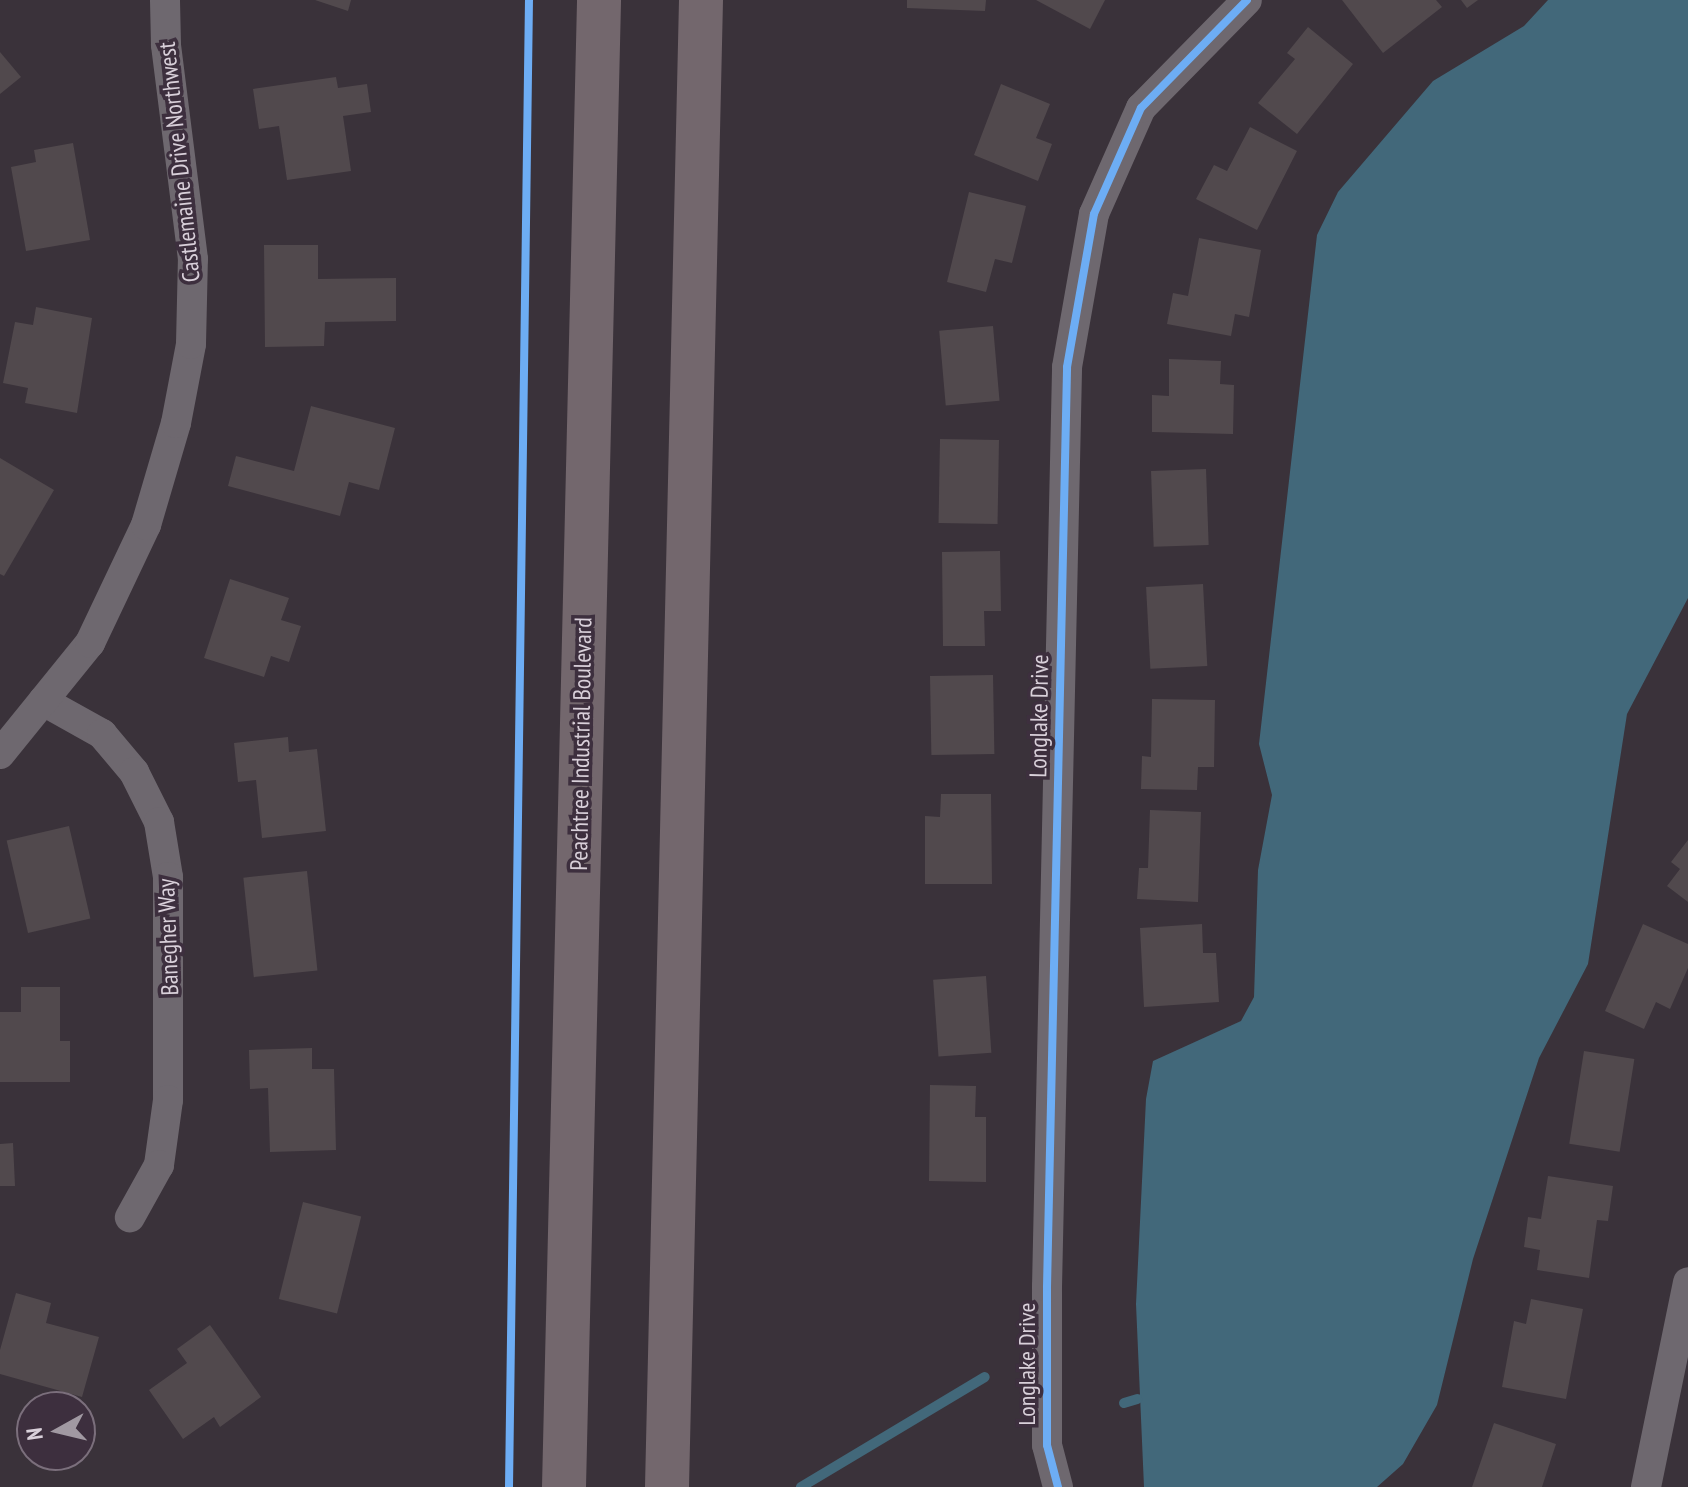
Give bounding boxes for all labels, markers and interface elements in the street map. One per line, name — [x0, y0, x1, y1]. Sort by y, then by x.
street label: Castlemaine Drive Northwest — [152, 40, 206, 284]
street label: Peachtree Industrial Boulevard — [564, 617, 598, 871]
street label: Longlake Drive — [1024, 654, 1054, 778]
street label: Banegher Way — [152, 878, 184, 996]
street label: Longlake Drive — [1013, 1302, 1041, 1426]
north arrow — [16, 1391, 96, 1471]
text: N — [20, 1426, 49, 1442]

